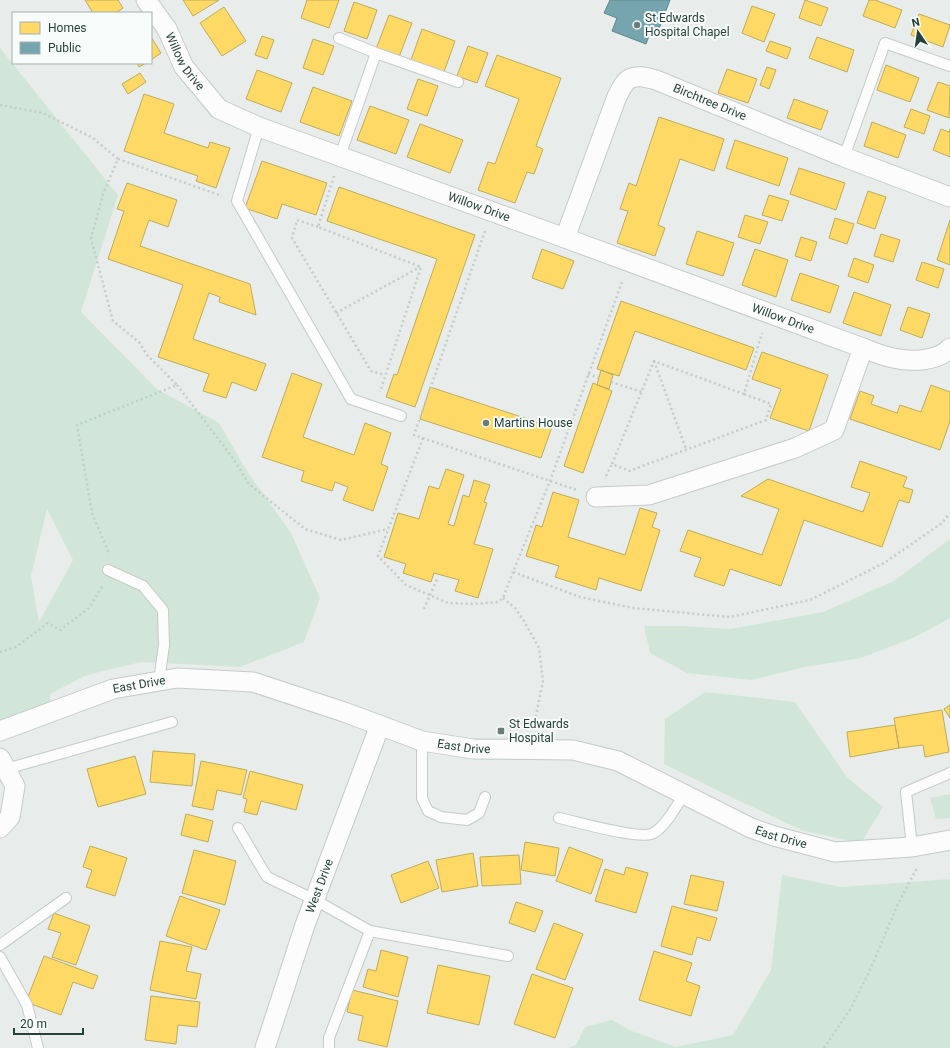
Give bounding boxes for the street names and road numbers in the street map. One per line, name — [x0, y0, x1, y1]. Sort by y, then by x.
street label: Willow Drive — [162, 30, 207, 93]
street label: Birchtree Drive — [671, 81, 749, 123]
street label: Willow Drive — [446, 189, 512, 225]
street label: Willow Drive — [750, 301, 816, 336]
street label: East Drive — [112, 673, 167, 696]
street label: East Drive — [436, 737, 491, 756]
street label: East Drive — [753, 823, 809, 851]
street label: West Drive — [303, 857, 336, 915]

